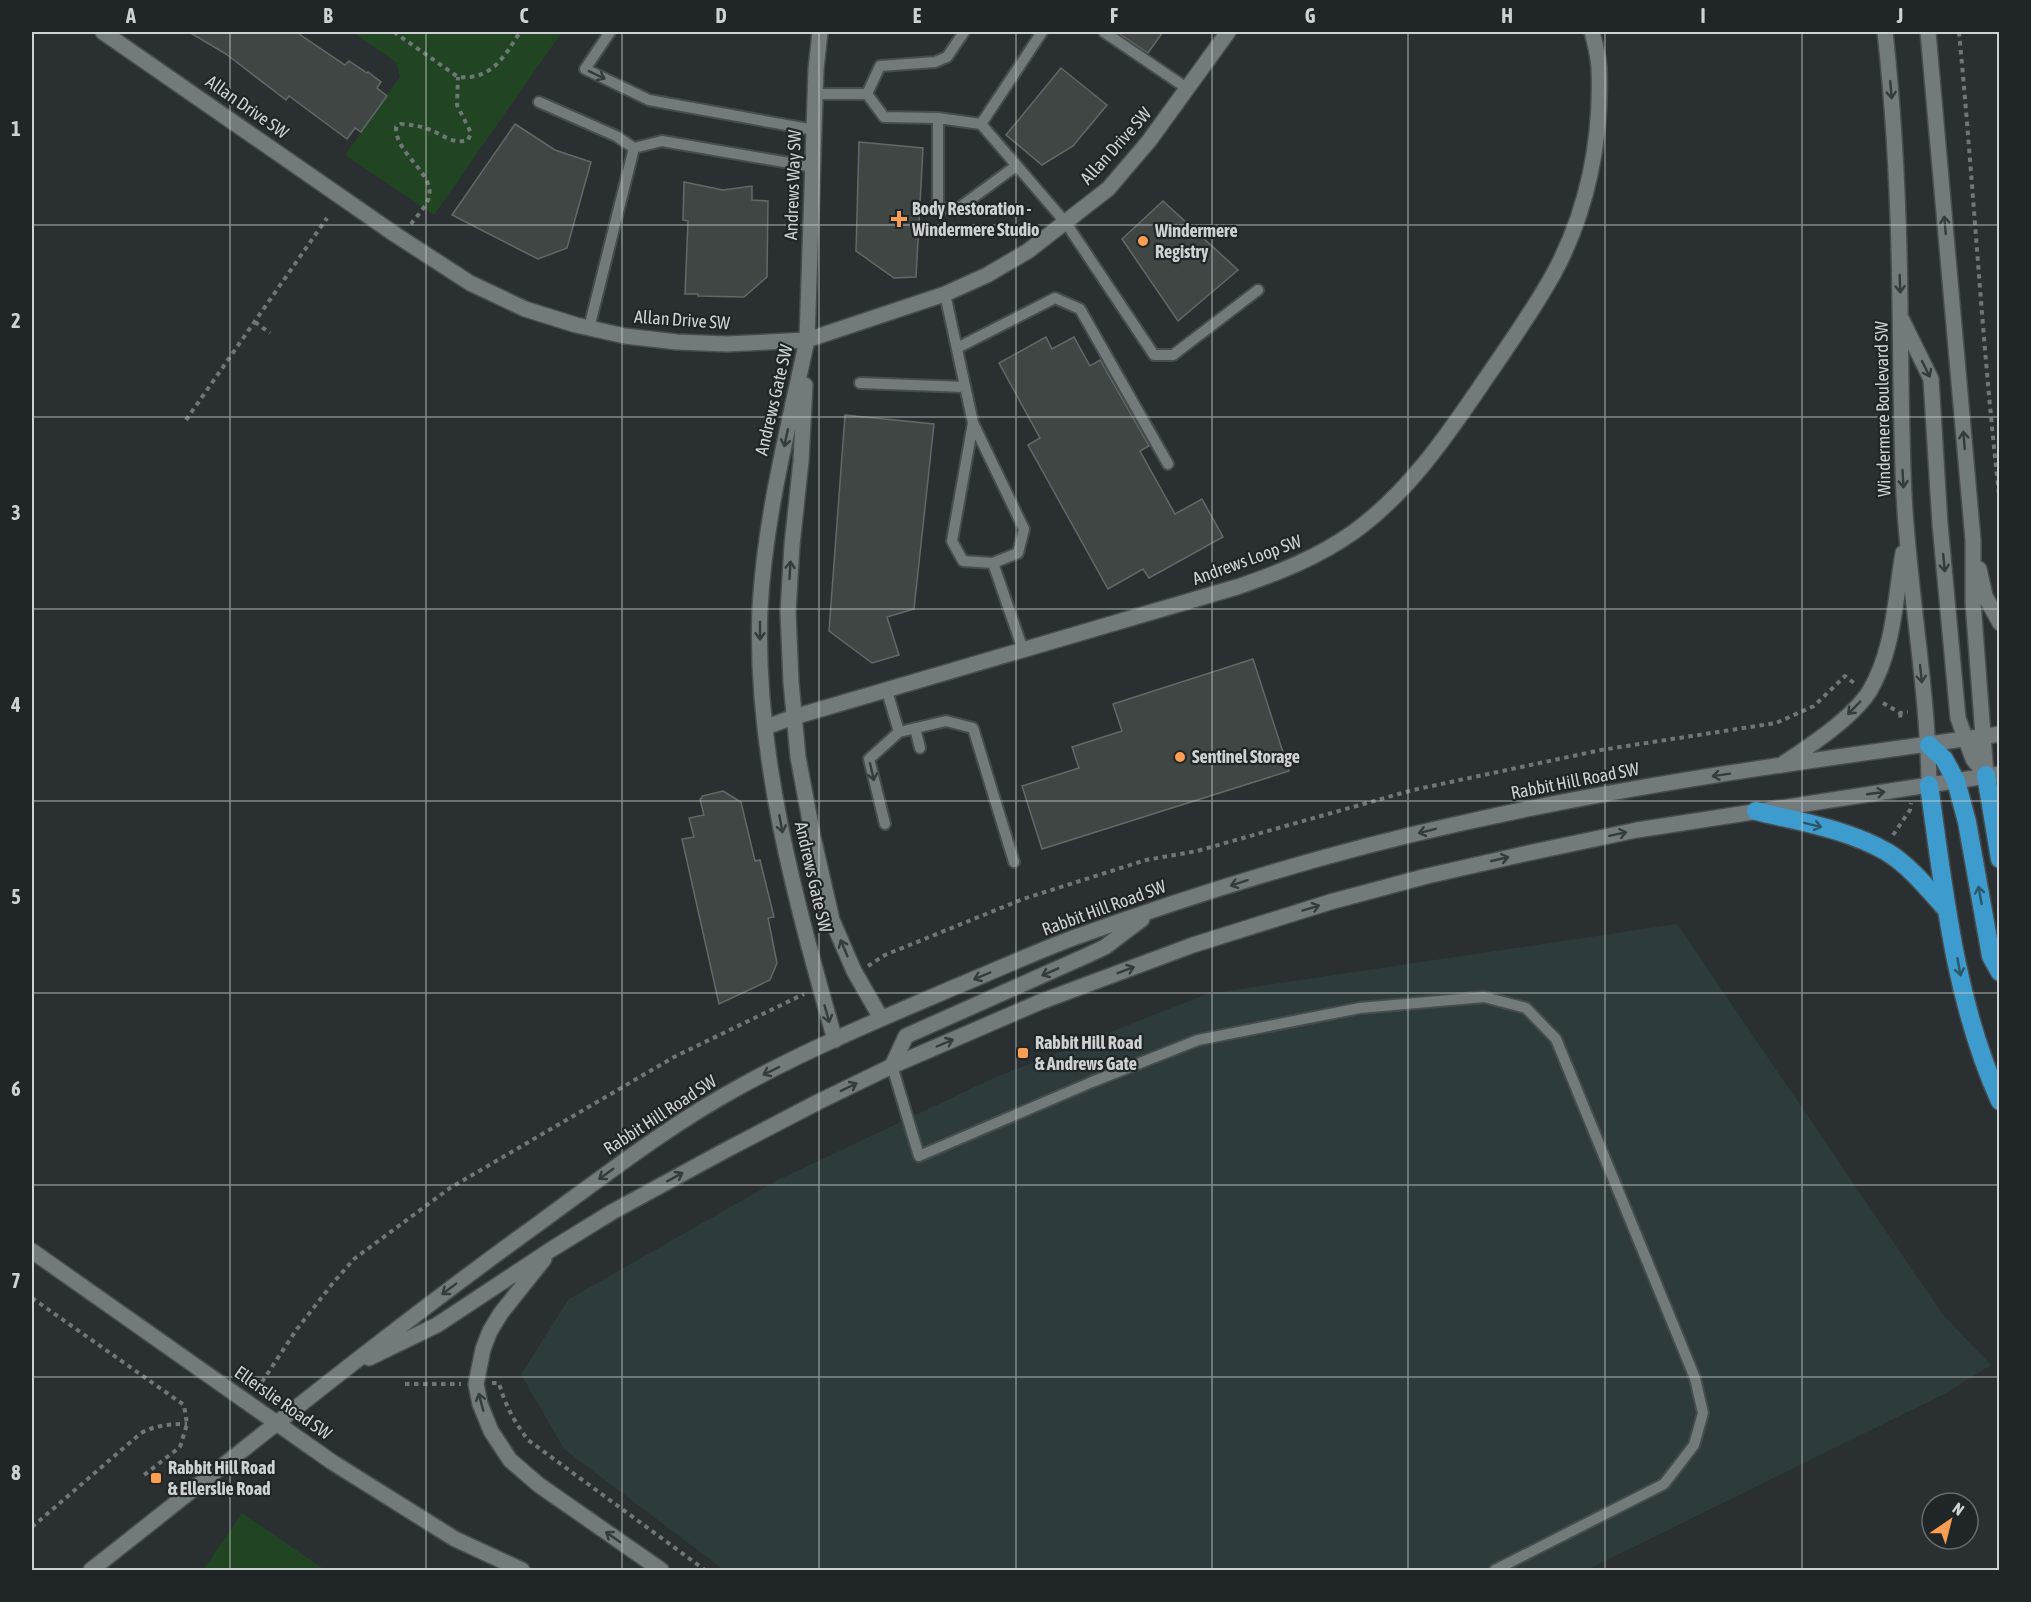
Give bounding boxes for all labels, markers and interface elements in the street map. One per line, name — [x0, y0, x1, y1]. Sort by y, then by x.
text: A — [125, 4, 136, 27]
text: B — [323, 4, 333, 27]
text: C — [520, 4, 529, 27]
text: D — [715, 4, 727, 27]
text: E — [913, 4, 922, 27]
text: F — [1110, 4, 1118, 27]
text: G — [1305, 4, 1316, 27]
text: H — [1501, 4, 1513, 27]
text: I — [1700, 4, 1706, 27]
text: J — [1896, 4, 1903, 27]
one-way arrow — [587, 69, 605, 81]
street label: Allan Drive SW — [202, 70, 293, 143]
one-way arrow — [1886, 79, 1897, 99]
street label: Allan Drive SW — [1076, 103, 1156, 188]
text: 1 — [11, 117, 21, 140]
street label: Andrews Way SW — [780, 129, 805, 240]
place label: Body Restoration - Windermere Studio — [911, 198, 1040, 240]
marker: Body Restoration - Windermere Studio — [890, 210, 908, 228]
one-way arrow — [1939, 215, 1950, 235]
place label: Windermere Registry — [1154, 220, 1238, 262]
marker: Windermere Registry — [1136, 234, 1150, 248]
one-way arrow — [1894, 274, 1905, 294]
street label: Allan Drive SW — [633, 306, 731, 333]
text: 2 — [11, 309, 21, 332]
street label: Windermere Boulevard SW — [1870, 321, 1895, 497]
street label: Andrews Gate SW — [751, 342, 796, 457]
one-way arrow — [1920, 360, 1932, 378]
one-way arrow — [779, 428, 791, 447]
one-way arrow — [1958, 430, 1969, 450]
one-way arrow — [1898, 469, 1909, 489]
text: 3 — [11, 501, 21, 524]
street label: Andrews Loop SW — [1189, 530, 1304, 589]
one-way arrow — [1938, 552, 1949, 572]
one-way arrow — [785, 561, 796, 581]
one-way arrow — [754, 620, 766, 640]
one-way arrow — [1916, 663, 1927, 683]
text: 4 — [10, 693, 21, 716]
one-way arrow — [1846, 701, 1861, 716]
place label: Sentinel Storage — [1192, 746, 1300, 767]
marker: Sentinel Storage — [1173, 750, 1187, 764]
street label: Rabbit Hill Road SW — [1509, 758, 1641, 803]
one-way arrow — [867, 762, 879, 781]
one-way arrow — [1712, 770, 1732, 781]
one-way arrow — [1866, 787, 1885, 798]
one-way arrow — [776, 814, 787, 833]
street label: Andrews Gate SW — [791, 819, 836, 934]
one-way arrow — [1803, 819, 1822, 831]
one-way arrow — [1418, 826, 1437, 838]
one-way arrow — [1607, 828, 1627, 839]
one-way arrow — [1490, 853, 1509, 865]
street label: Rabbit Hill Road SW — [1039, 875, 1169, 940]
one-way arrow — [1230, 878, 1249, 889]
text: 5 — [11, 885, 21, 908]
one-way arrow — [1974, 886, 1985, 906]
one-way arrow — [1301, 902, 1320, 913]
one-way arrow — [838, 939, 849, 958]
one-way arrow — [1954, 957, 1965, 976]
one-way arrow — [1116, 964, 1135, 975]
one-way arrow — [1042, 966, 1060, 978]
one-way arrow — [974, 971, 992, 982]
one-way arrow — [822, 1004, 833, 1023]
place label: Rabbit Hill Road & Andrews Gate — [1035, 1032, 1142, 1074]
one-way arrow — [936, 1037, 954, 1048]
marker: Rabbit Hill Road & Andrews Gate — [1016, 1046, 1030, 1060]
one-way arrow — [763, 1065, 781, 1077]
street label: Rabbit Hill Road SW — [599, 1070, 720, 1159]
text: 6 — [11, 1077, 21, 1100]
one-way arrow — [839, 1081, 857, 1093]
one-way arrow — [599, 1168, 615, 1180]
one-way arrow — [666, 1171, 684, 1182]
text: 7 — [11, 1269, 21, 1292]
one-way arrow — [441, 1283, 457, 1295]
street label: Ellerslie Road SW — [231, 1361, 336, 1444]
one-way arrow — [474, 1392, 486, 1411]
place label: Rabbit Hill Road & Ellerslie Road — [168, 1457, 275, 1499]
text: 8 — [11, 1461, 21, 1484]
marker: Rabbit Hill Road & Ellerslie Road — [149, 1471, 163, 1485]
north arrow — [1920, 1491, 1980, 1551]
text: N — [1950, 1499, 1968, 1519]
one-way arrow — [606, 1531, 622, 1543]

